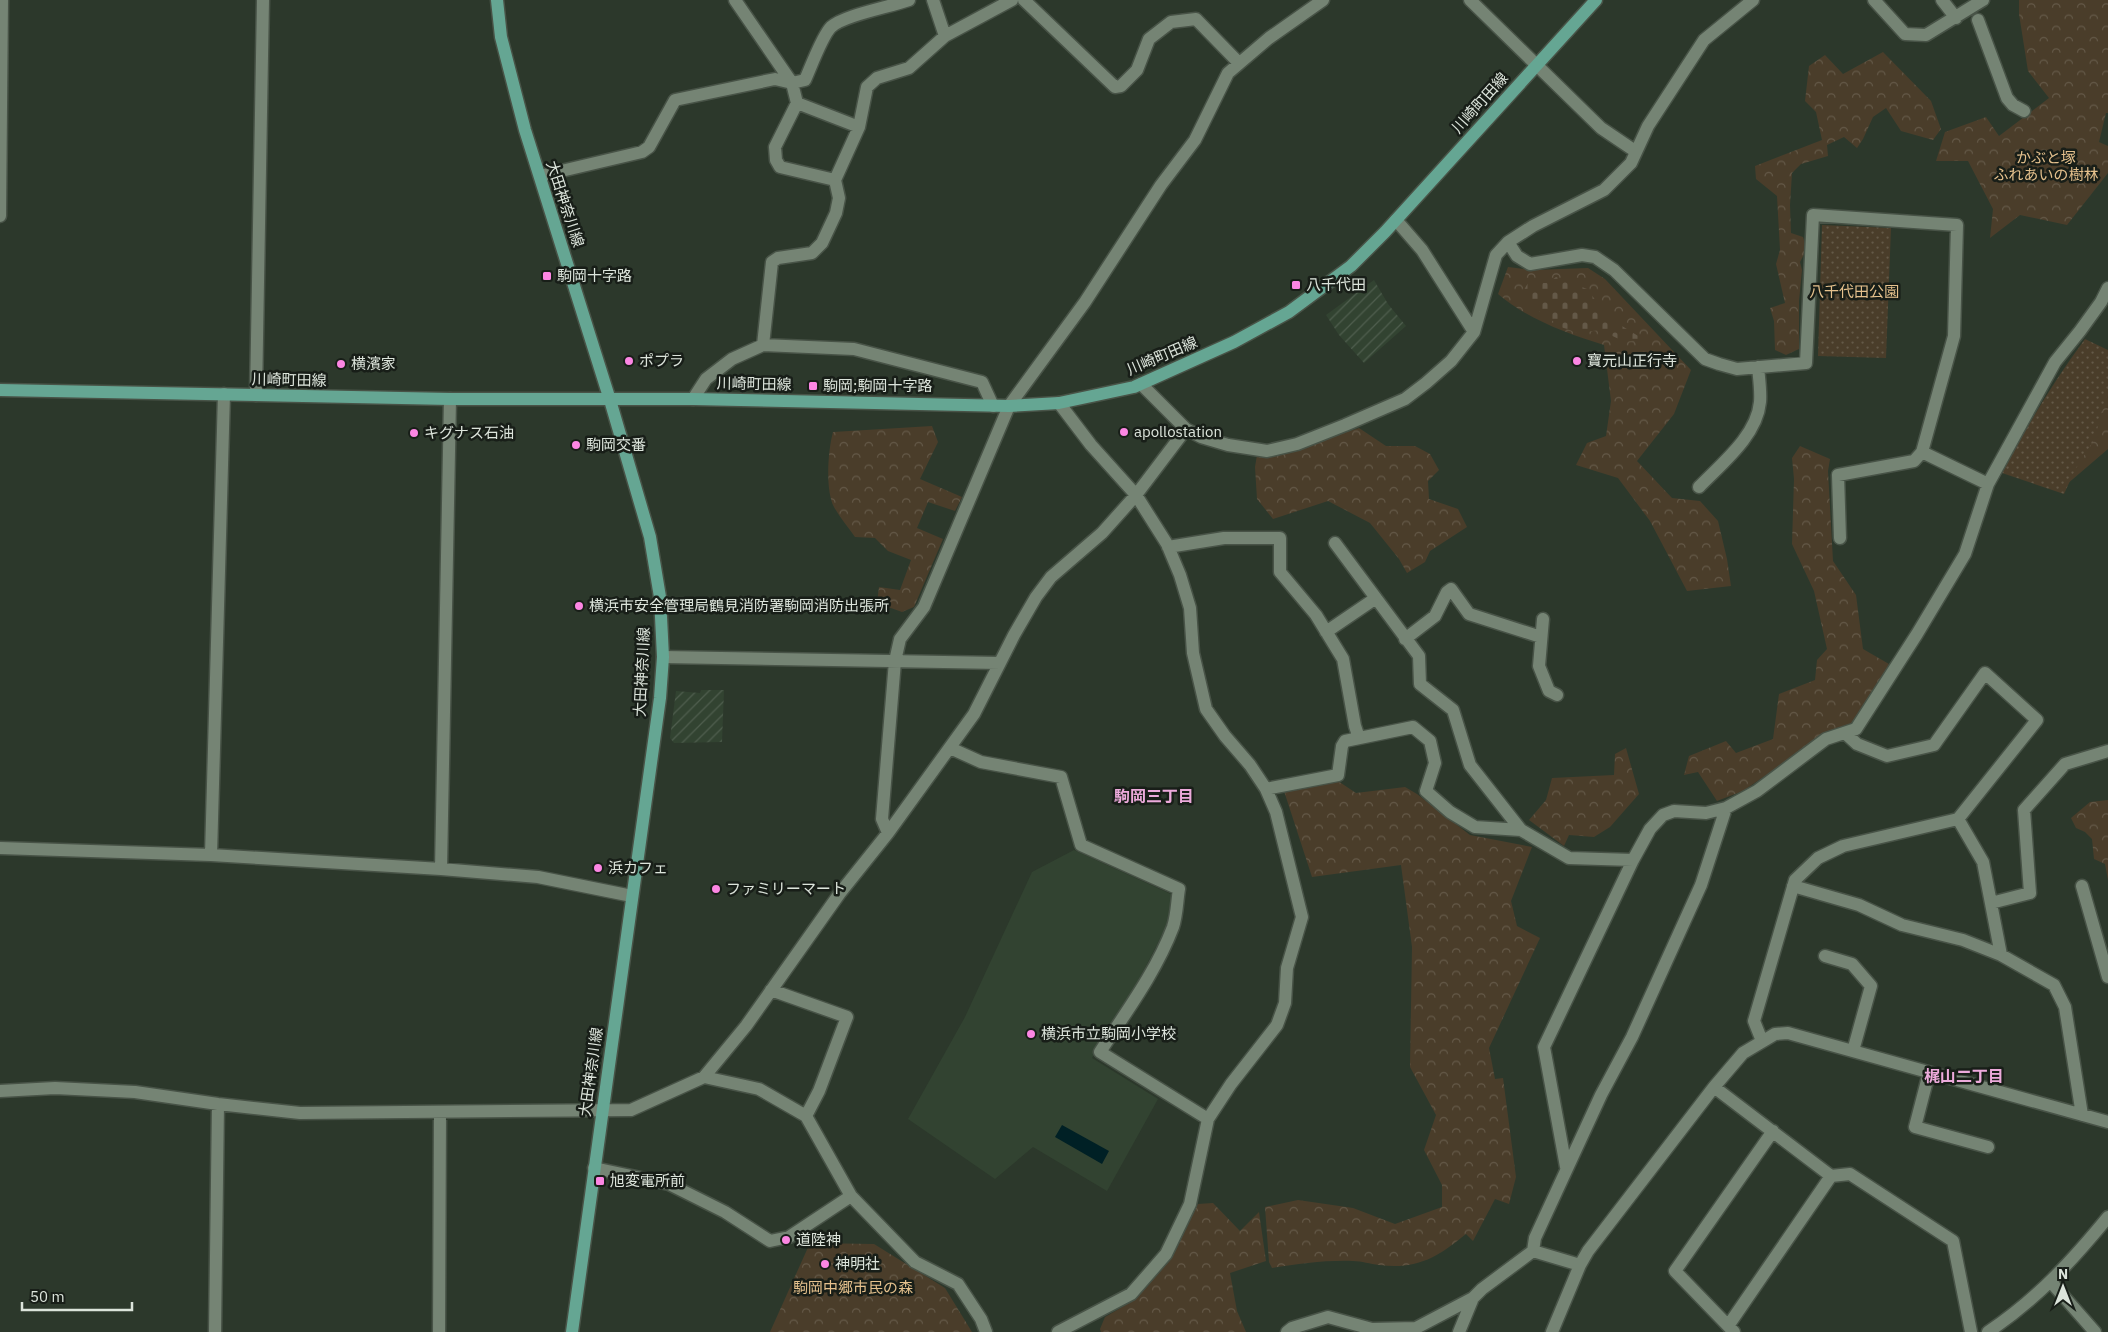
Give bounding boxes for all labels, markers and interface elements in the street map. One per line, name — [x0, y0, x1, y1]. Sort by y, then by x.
street label: 川崎町田線 — [1447, 68, 1512, 137]
park label: かぶと塚 ふれあいの樹林 — [1993, 148, 2099, 184]
street label: 大田神奈川線 — [543, 158, 588, 250]
place label: 駒岡十字路 — [557, 266, 632, 285]
marker: 駒岡十字路 — [541, 270, 553, 282]
place label: 八千代田 — [1306, 275, 1366, 294]
marker: 八千代田 — [1290, 279, 1302, 291]
park label: 八千代田公園 — [1809, 282, 1899, 301]
street label: 川崎町田線 — [1124, 332, 1200, 379]
place label: ポプラ — [639, 351, 684, 370]
place label: 寶元山正行寺 — [1587, 351, 1677, 370]
place label: 横濱家 — [351, 354, 396, 373]
marker: ポプラ — [623, 355, 635, 367]
marker: 寶元山正行寺 — [1571, 355, 1583, 367]
marker: 横濱家 — [335, 358, 347, 370]
street label: 川崎町田線 — [251, 369, 327, 390]
street label: 川崎町田線 — [716, 373, 792, 394]
place label: 駒岡;駒岡十字路 — [823, 376, 932, 395]
marker: 駒岡;駒岡十字路 — [807, 380, 819, 392]
place label: apollostation — [1134, 422, 1222, 441]
place label: キグナス石油 — [424, 423, 514, 442]
marker: apollostation — [1118, 426, 1130, 438]
marker: キグナス石油 — [408, 427, 420, 439]
place label: 駒岡交番 — [586, 435, 646, 454]
marker: 駒岡交番 — [570, 439, 582, 451]
place label: 横浜市安全管理局鶴見消防署駒岡消防出張所 — [589, 596, 889, 615]
marker: 横浜市安全管理局鶴見消防署駒岡消防出張所 — [573, 600, 585, 612]
street label: 大田神奈川線 — [630, 627, 653, 717]
district label: 駒岡三丁目 — [1114, 786, 1194, 806]
place label: 浜カフェ — [608, 858, 668, 877]
marker: 浜カフェ — [592, 862, 604, 874]
place label: ファミリーマート — [726, 879, 846, 898]
marker: ファミリーマート — [710, 883, 722, 895]
place label: 横浜市立駒岡小学校 — [1041, 1024, 1176, 1043]
street label: 大田神奈川線 — [575, 1026, 606, 1118]
marker: 横浜市立駒岡小学校 — [1025, 1028, 1037, 1040]
district label: 梶山二丁目 — [1924, 1066, 2004, 1086]
place label: 旭変電所前 — [610, 1171, 685, 1190]
marker: 旭変電所前 — [594, 1175, 606, 1187]
place label: 道陸神 — [796, 1230, 841, 1249]
marker: 道陸神 — [780, 1234, 792, 1246]
place label: 神明社 — [835, 1254, 880, 1273]
marker: 神明社 — [819, 1258, 831, 1270]
north arrow — [2038, 1262, 2088, 1312]
text: N — [2058, 1265, 2068, 1283]
park label: 駒岡中郷市民の森 — [793, 1278, 913, 1297]
scale bar — [22, 1280, 132, 1312]
text: 50 m — [30, 1287, 65, 1306]

